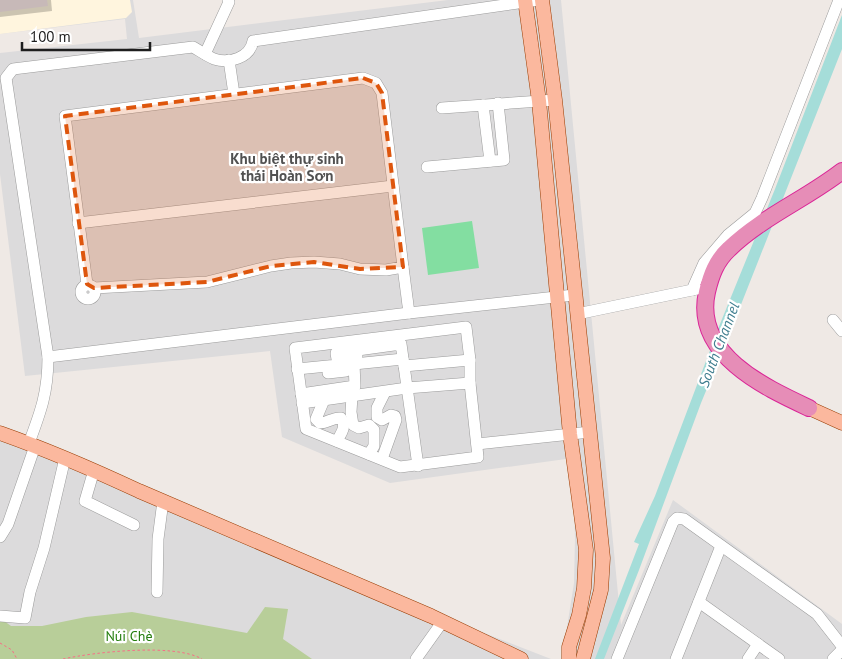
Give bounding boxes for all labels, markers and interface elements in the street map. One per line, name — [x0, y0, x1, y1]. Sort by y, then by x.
scale bar — [22, 20, 150, 52]
text: 100 m — [30, 27, 71, 46]
district label: Khu biệt thự sinh thái Hoàn Sơn — [230, 149, 344, 185]
water label: South Channel — [694, 300, 743, 390]
park label: Núi Chè — [105, 627, 153, 645]

